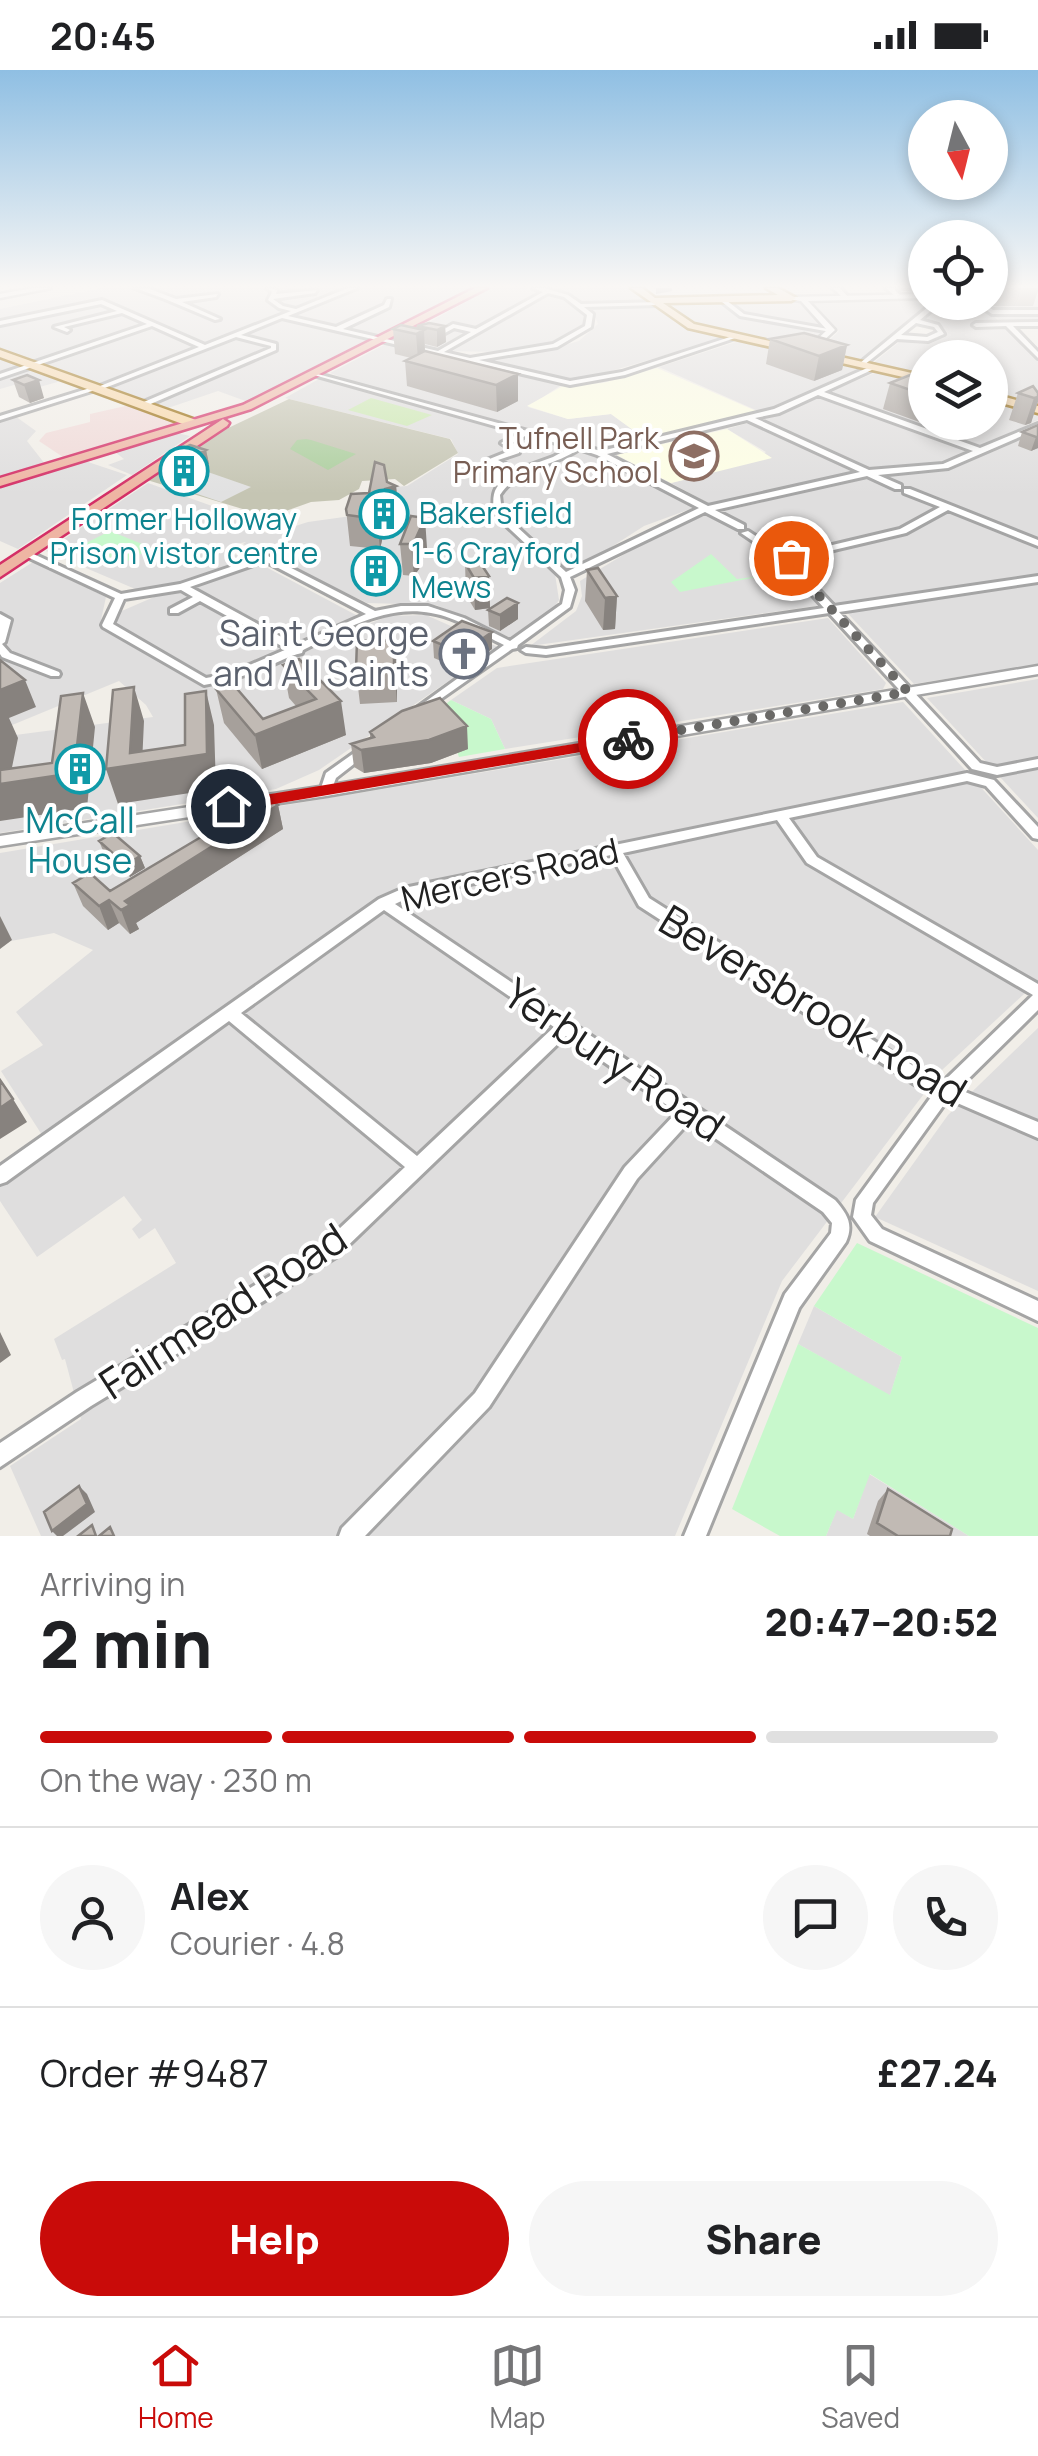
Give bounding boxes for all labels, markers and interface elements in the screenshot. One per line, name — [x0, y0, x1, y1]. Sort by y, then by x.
text: 20:45 — [50, 9, 156, 61]
north arrow — [908, 100, 1008, 200]
map controls — [908, 100, 1008, 440]
button: locate — [908, 220, 1008, 320]
button: layers — [908, 340, 1008, 440]
place label: Tufnell Park Primary School — [453, 417, 660, 492]
school or university icon: Tufnell Park Primary School — [668, 430, 720, 482]
building icon: Former Holloway Prison vistor centre — [158, 445, 210, 497]
building icon: Bakersfield — [358, 488, 410, 540]
place label: Bakersfield — [419, 492, 573, 533]
place label: Former Holloway Prison vistor centre — [50, 498, 318, 573]
pin — [749, 516, 834, 601]
icon: bag — [764, 531, 819, 586]
place label: 1-6 Crayford Mews — [411, 532, 580, 607]
building icon: 1-6 Crayford Mews — [350, 545, 402, 597]
place label: Saint George and All Saints — [213, 609, 429, 697]
church icon: Saint George and All Saints — [438, 628, 490, 680]
courier — [578, 689, 678, 789]
icon: bike — [601, 712, 656, 767]
building icon: McCall House — [54, 743, 106, 795]
pin — [186, 764, 271, 849]
icon: home — [201, 779, 256, 834]
place label: McCall House — [25, 796, 135, 884]
street label: Mercers Road — [396, 826, 623, 922]
street label: Beversbrook Road — [649, 890, 978, 1120]
street label: Yerbury Road — [493, 964, 736, 1154]
street label: Fairmead Road — [87, 1208, 357, 1412]
text: Arriving in — [40, 1562, 185, 1606]
text: 20:47–20:52 — [765, 1595, 998, 1647]
text: 2 min — [40, 1599, 212, 1688]
text: On the way · 230 m — [40, 1758, 312, 1802]
button: person — [40, 1865, 145, 1970]
button: chat — [763, 1865, 868, 1970]
button: phone — [893, 1865, 998, 1970]
text: Alex — [170, 1869, 249, 1921]
text: Courier · 4.8 — [170, 1921, 345, 1965]
text: Order #9487 — [40, 2046, 269, 2098]
text: £27.24 — [878, 2046, 998, 2098]
button: Help — [40, 2181, 509, 2296]
button: Share — [529, 2181, 998, 2296]
tab: Home — [138, 2338, 214, 2436]
tab: Map — [490, 2338, 545, 2436]
tab: Saved — [821, 2338, 900, 2436]

